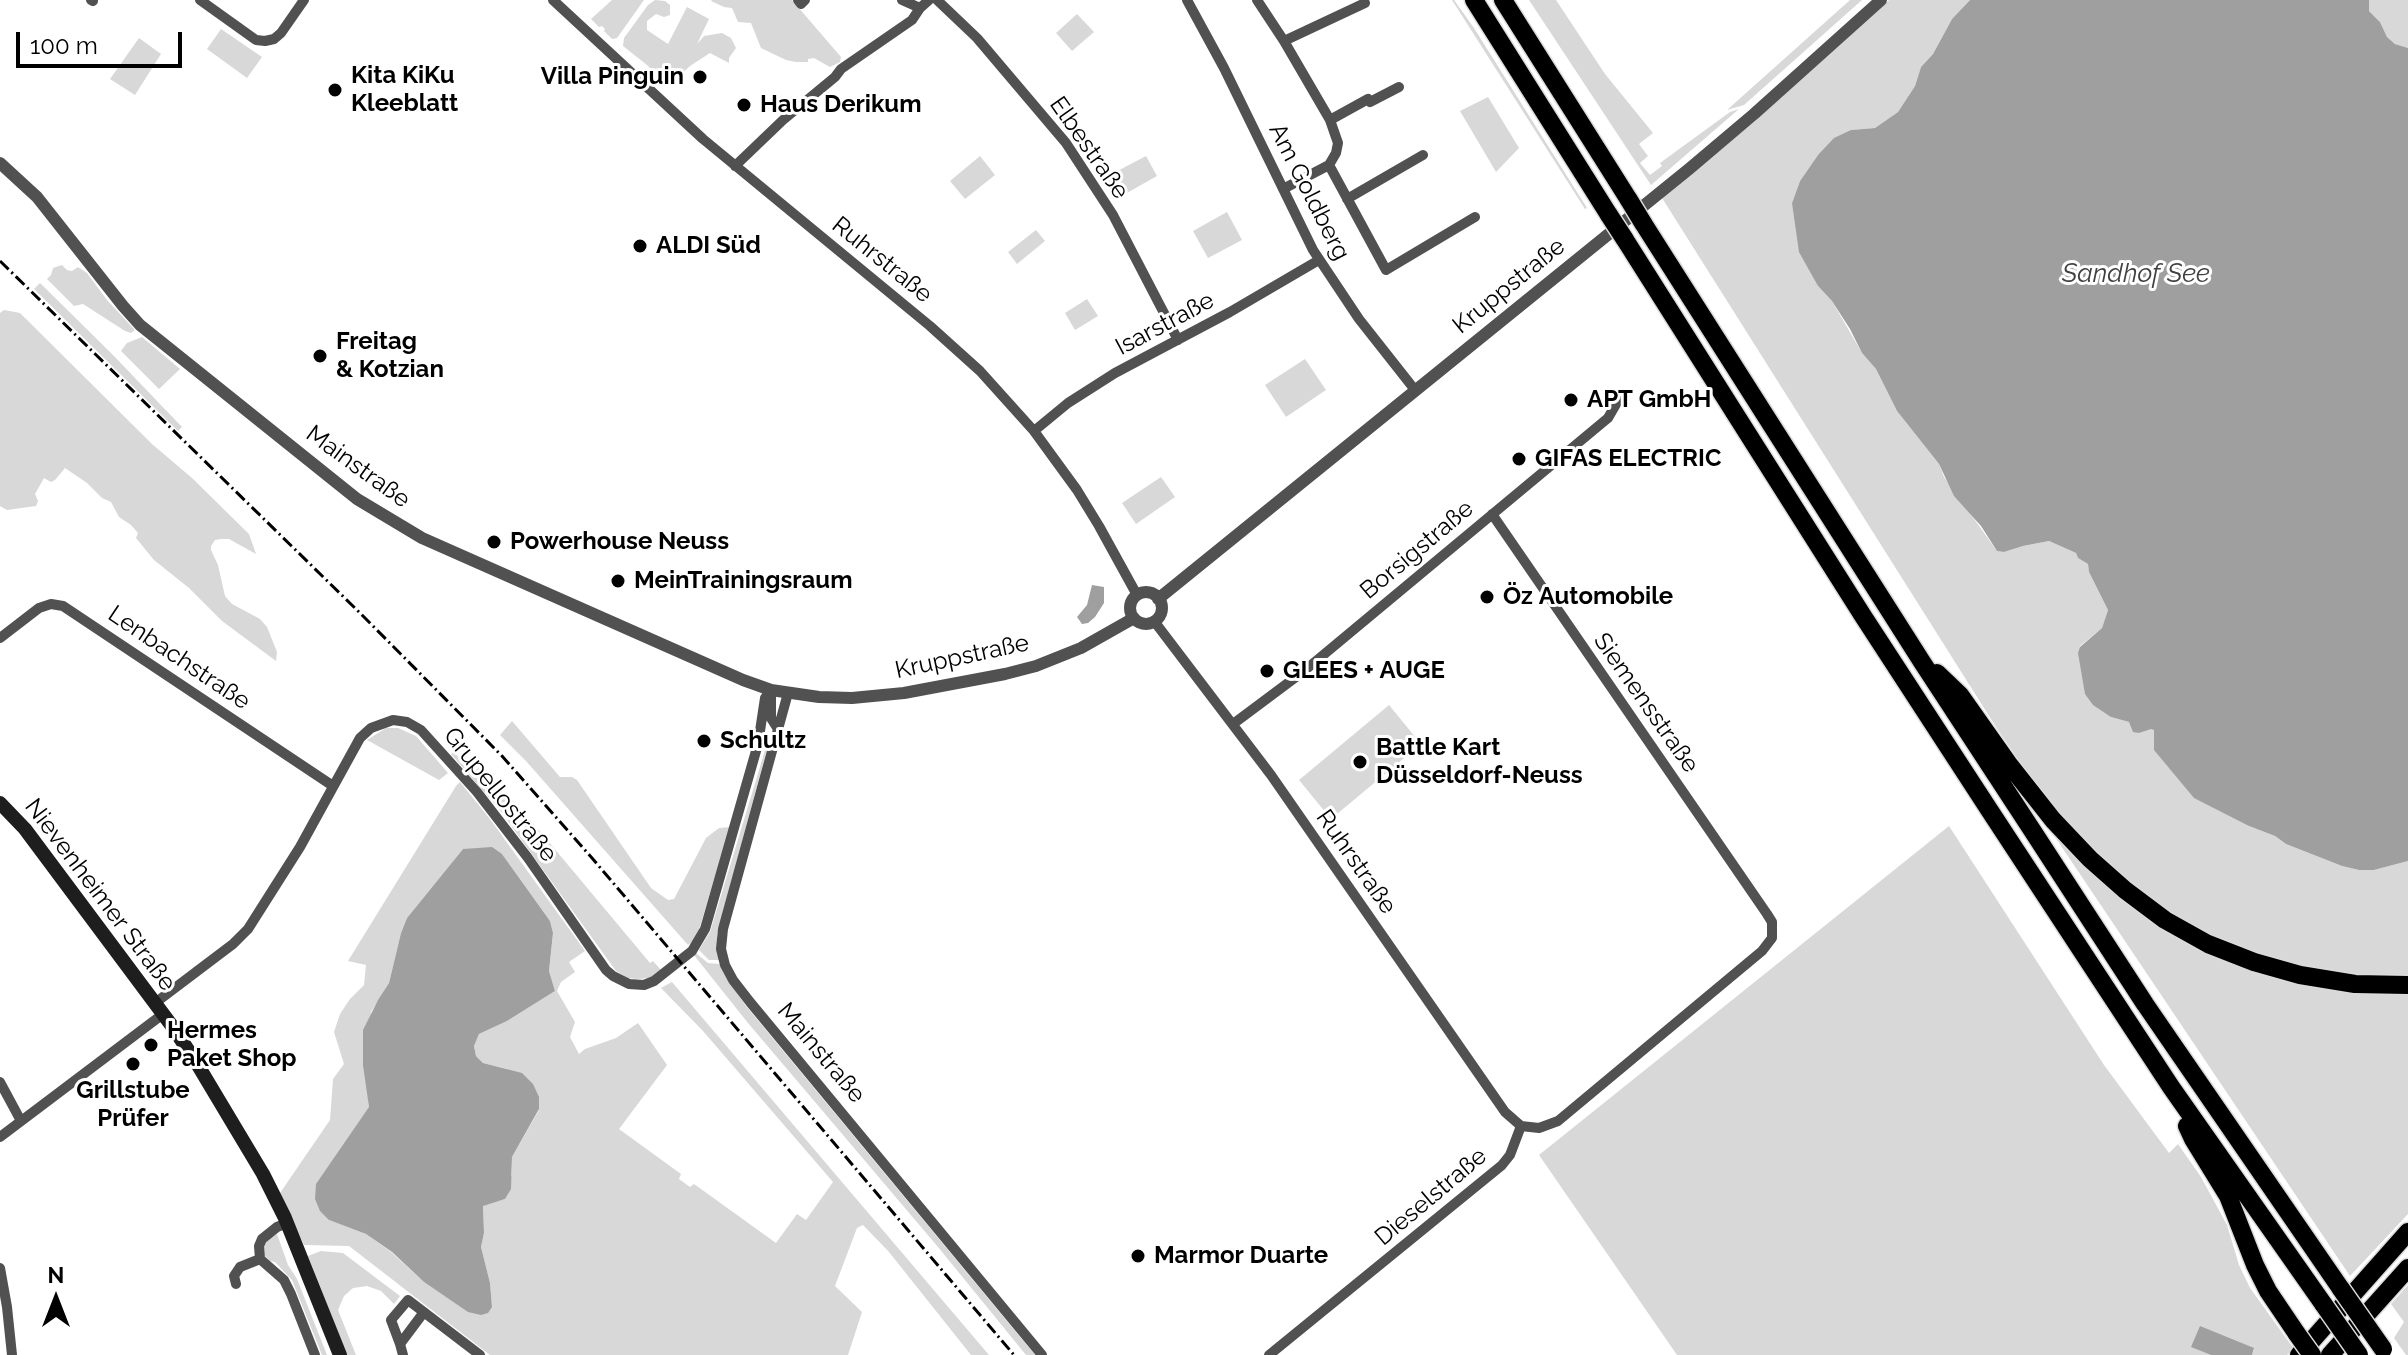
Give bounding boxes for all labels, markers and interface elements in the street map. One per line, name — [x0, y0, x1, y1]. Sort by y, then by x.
scale bar — [20, 16, 186, 66]
text: 100 m — [30, 31, 98, 60]
place label: Kita KiKu Kleeblatt — [351, 62, 458, 118]
place label: Villa Pinguin — [541, 63, 684, 91]
marker: Villa Pinguin — [691, 68, 709, 86]
marker: Kita KiKu Kleeblatt — [326, 81, 344, 99]
place label: Haus Derikum — [760, 91, 921, 119]
street label: Elbestraße — [1043, 91, 1135, 205]
marker: Haus Derikum — [735, 96, 753, 114]
street label: Am Goldberg — [1262, 119, 1356, 265]
street label: Ruhrstraße — [826, 211, 938, 309]
place label: ALDI Süd — [656, 232, 761, 260]
street label: Kruppstraße — [1447, 232, 1571, 340]
marker: ALDI Süd — [631, 237, 649, 255]
water label: Sandhof See — [2062, 258, 2210, 290]
street label: Isarstraße — [1111, 286, 1219, 362]
place label: Freitag & Kotzian — [336, 328, 444, 384]
marker: Freitag & Kotzian — [311, 347, 329, 365]
place label: APT GmbH — [1587, 386, 1711, 414]
marker: APT GmbH — [1562, 391, 1580, 409]
street label: Mainstraße — [300, 420, 416, 514]
place label: GIFAS ELECTRIC — [1535, 445, 1721, 473]
marker: GIFAS ELECTRIC — [1510, 450, 1528, 468]
street label: Borsigstraße — [1355, 494, 1479, 606]
place label: Powerhouse Neuss — [510, 528, 729, 556]
marker: Powerhouse Neuss — [485, 533, 503, 551]
place label: MeinTrainingsraum — [634, 567, 853, 595]
marker: MeinTrainingsraum — [609, 572, 627, 590]
place label: Öz Automobile — [1503, 583, 1673, 611]
marker: Öz Automobile — [1478, 588, 1496, 606]
street label: Lenbachstraße — [102, 600, 256, 716]
street label: Siemensstraße — [1587, 628, 1705, 778]
street label: Kruppstraße — [892, 629, 1032, 685]
place label: GLEES + AUGE — [1283, 657, 1445, 685]
marker: GLEES + AUGE — [1258, 662, 1276, 680]
street label: Grupellostraße — [437, 722, 563, 868]
place label: Schultz — [720, 727, 806, 755]
marker: Schultz — [695, 732, 713, 750]
place label: Battle Kart Düsseldorf-Neuss — [1376, 734, 1583, 790]
marker: Battle Kart Düsseldorf-Neuss — [1351, 753, 1369, 771]
street label: Nievenheimer Straße — [18, 793, 182, 997]
street label: Ruhrstraße — [1310, 804, 1402, 920]
street label: Mainstraße — [771, 997, 871, 1109]
place label: Hermes Paket Shop — [167, 1017, 296, 1073]
marker: Hermes Paket Shop — [142, 1036, 160, 1054]
marker: Grillstube Prüfer — [124, 1055, 142, 1073]
place label: Grillstube Prüfer — [76, 1077, 190, 1133]
street label: Dieselstraße — [1369, 1142, 1493, 1252]
place label: Marmor Duarte — [1154, 1242, 1328, 1270]
marker: Marmor Duarte — [1129, 1247, 1147, 1265]
north arrow — [16, 1259, 96, 1339]
text: N — [48, 1262, 64, 1288]

